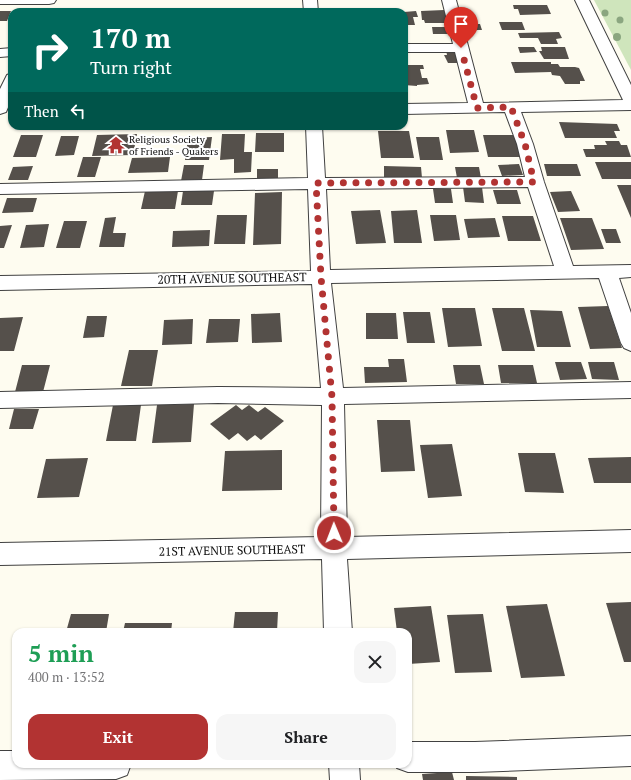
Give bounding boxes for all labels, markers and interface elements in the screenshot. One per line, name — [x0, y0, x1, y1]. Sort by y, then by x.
pin — [444, 7.0, 478, 48]
icon: arrive — [450, 13, 472, 35]
text: 170 m — [90, 19, 171, 56]
icon: right — [24, 24, 76, 76]
text: Turn right — [90, 55, 172, 79]
icon: left — [67, 100, 89, 122]
text: Then — [24, 101, 59, 121]
place label: Religious Society of Friends - Quakers — [129, 133, 218, 158]
temple icon: Religious Society of Friends - Quakers — [106, 135, 126, 155]
street label: 20TH AVENUE SOUTHEAST — [157, 269, 307, 287]
position arrow — [313, 512, 355, 554]
street label: 21ST AVENUE SOUTHEAST — [158, 541, 306, 559]
text: 5 min — [28, 637, 94, 669]
button: close — [354, 641, 396, 683]
text: 400 m · 13:52 — [28, 668, 105, 686]
button: Exit — [28, 714, 208, 760]
button: Share — [216, 714, 396, 760]

